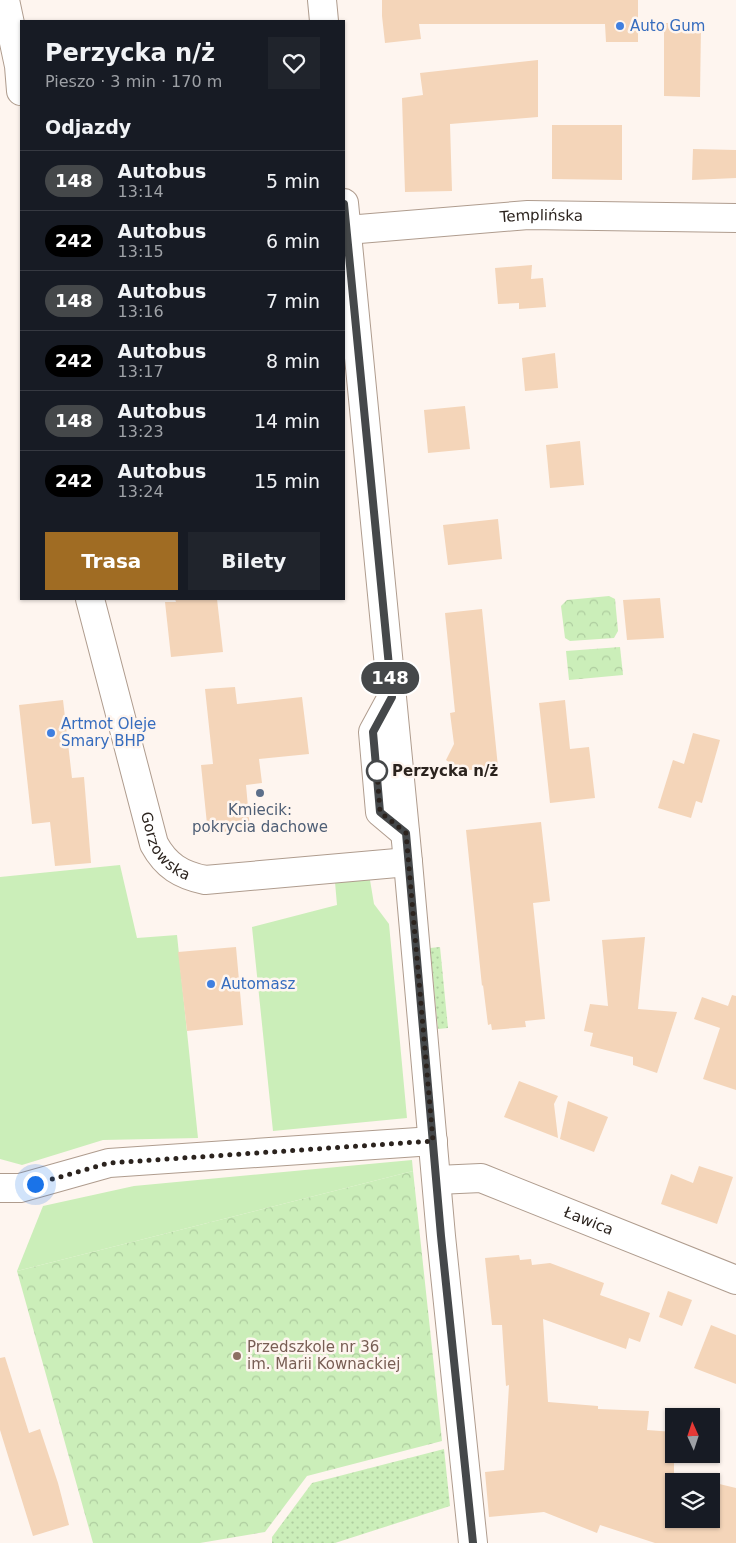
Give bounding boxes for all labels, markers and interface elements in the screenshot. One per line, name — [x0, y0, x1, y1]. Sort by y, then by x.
place label: Auto Gum — [630, 17, 705, 35]
marker: Auto Gum — [614, 20, 626, 32]
button: heart — [268, 37, 320, 89]
text: Perzycka n/ż — [45, 39, 215, 67]
text: Pieszo · 3 min · 170 m — [45, 72, 222, 91]
text: Odjazdy — [45, 116, 131, 138]
text: Autobus — [118, 160, 206, 182]
text: 148 — [55, 170, 93, 191]
text: 5 min — [266, 170, 320, 192]
text: 13:14 — [118, 182, 164, 201]
street label: Templińska — [498, 206, 583, 226]
text: Autobus — [118, 220, 206, 242]
text: 242 — [55, 230, 93, 251]
text: 6 min — [266, 230, 320, 252]
text: 13:15 — [118, 242, 164, 261]
text: Autobus — [118, 280, 206, 302]
text: 148 — [55, 290, 93, 311]
text: 7 min — [266, 290, 320, 312]
text: 13:16 — [118, 302, 164, 321]
text: Autobus — [118, 340, 206, 362]
text: 242 — [55, 350, 93, 371]
text: 8 min — [266, 350, 320, 372]
text: 13:17 — [118, 362, 164, 381]
text: Autobus — [118, 400, 206, 422]
text: 148 — [55, 410, 93, 431]
text: 14 min — [254, 410, 320, 432]
text: 13:23 — [118, 422, 164, 441]
text: Autobus — [118, 460, 206, 482]
text: 242 — [55, 470, 93, 491]
text: 15 min — [254, 470, 320, 492]
text: 13:24 — [118, 482, 164, 501]
button: Trasa — [45, 532, 178, 590]
button: Bilety — [188, 532, 320, 590]
line badge: 148 — [361, 662, 419, 694]
text: 148 — [371, 667, 409, 688]
place label: Artmot Oleje Smary BHP — [61, 715, 156, 750]
marker: Artmot Oleje Smary BHP — [45, 727, 57, 739]
marker: Perzycka n/ż — [366, 760, 388, 782]
place label: Perzycka n/ż — [392, 762, 498, 780]
marker: Kmiecik: pokrycia dachowe — [254, 787, 266, 799]
place label: Kmiecik: pokrycia dachowe — [192, 801, 328, 836]
street label: Gorzowska — [137, 810, 193, 884]
place label: Automasz — [221, 975, 295, 993]
marker: Automasz — [205, 978, 217, 990]
your location — [23, 1172, 48, 1197]
street label: Ławica — [560, 1203, 616, 1239]
place label: Przedszkole nr 36 im. Marii Kownackiej — [247, 1338, 400, 1373]
marker: Przedszkole nr 36 im. Marii Kownackiej — [231, 1350, 243, 1362]
north arrow — [665, 1408, 720, 1462]
map controls — [665, 1408, 720, 1528]
button: layers — [665, 1473, 720, 1528]

